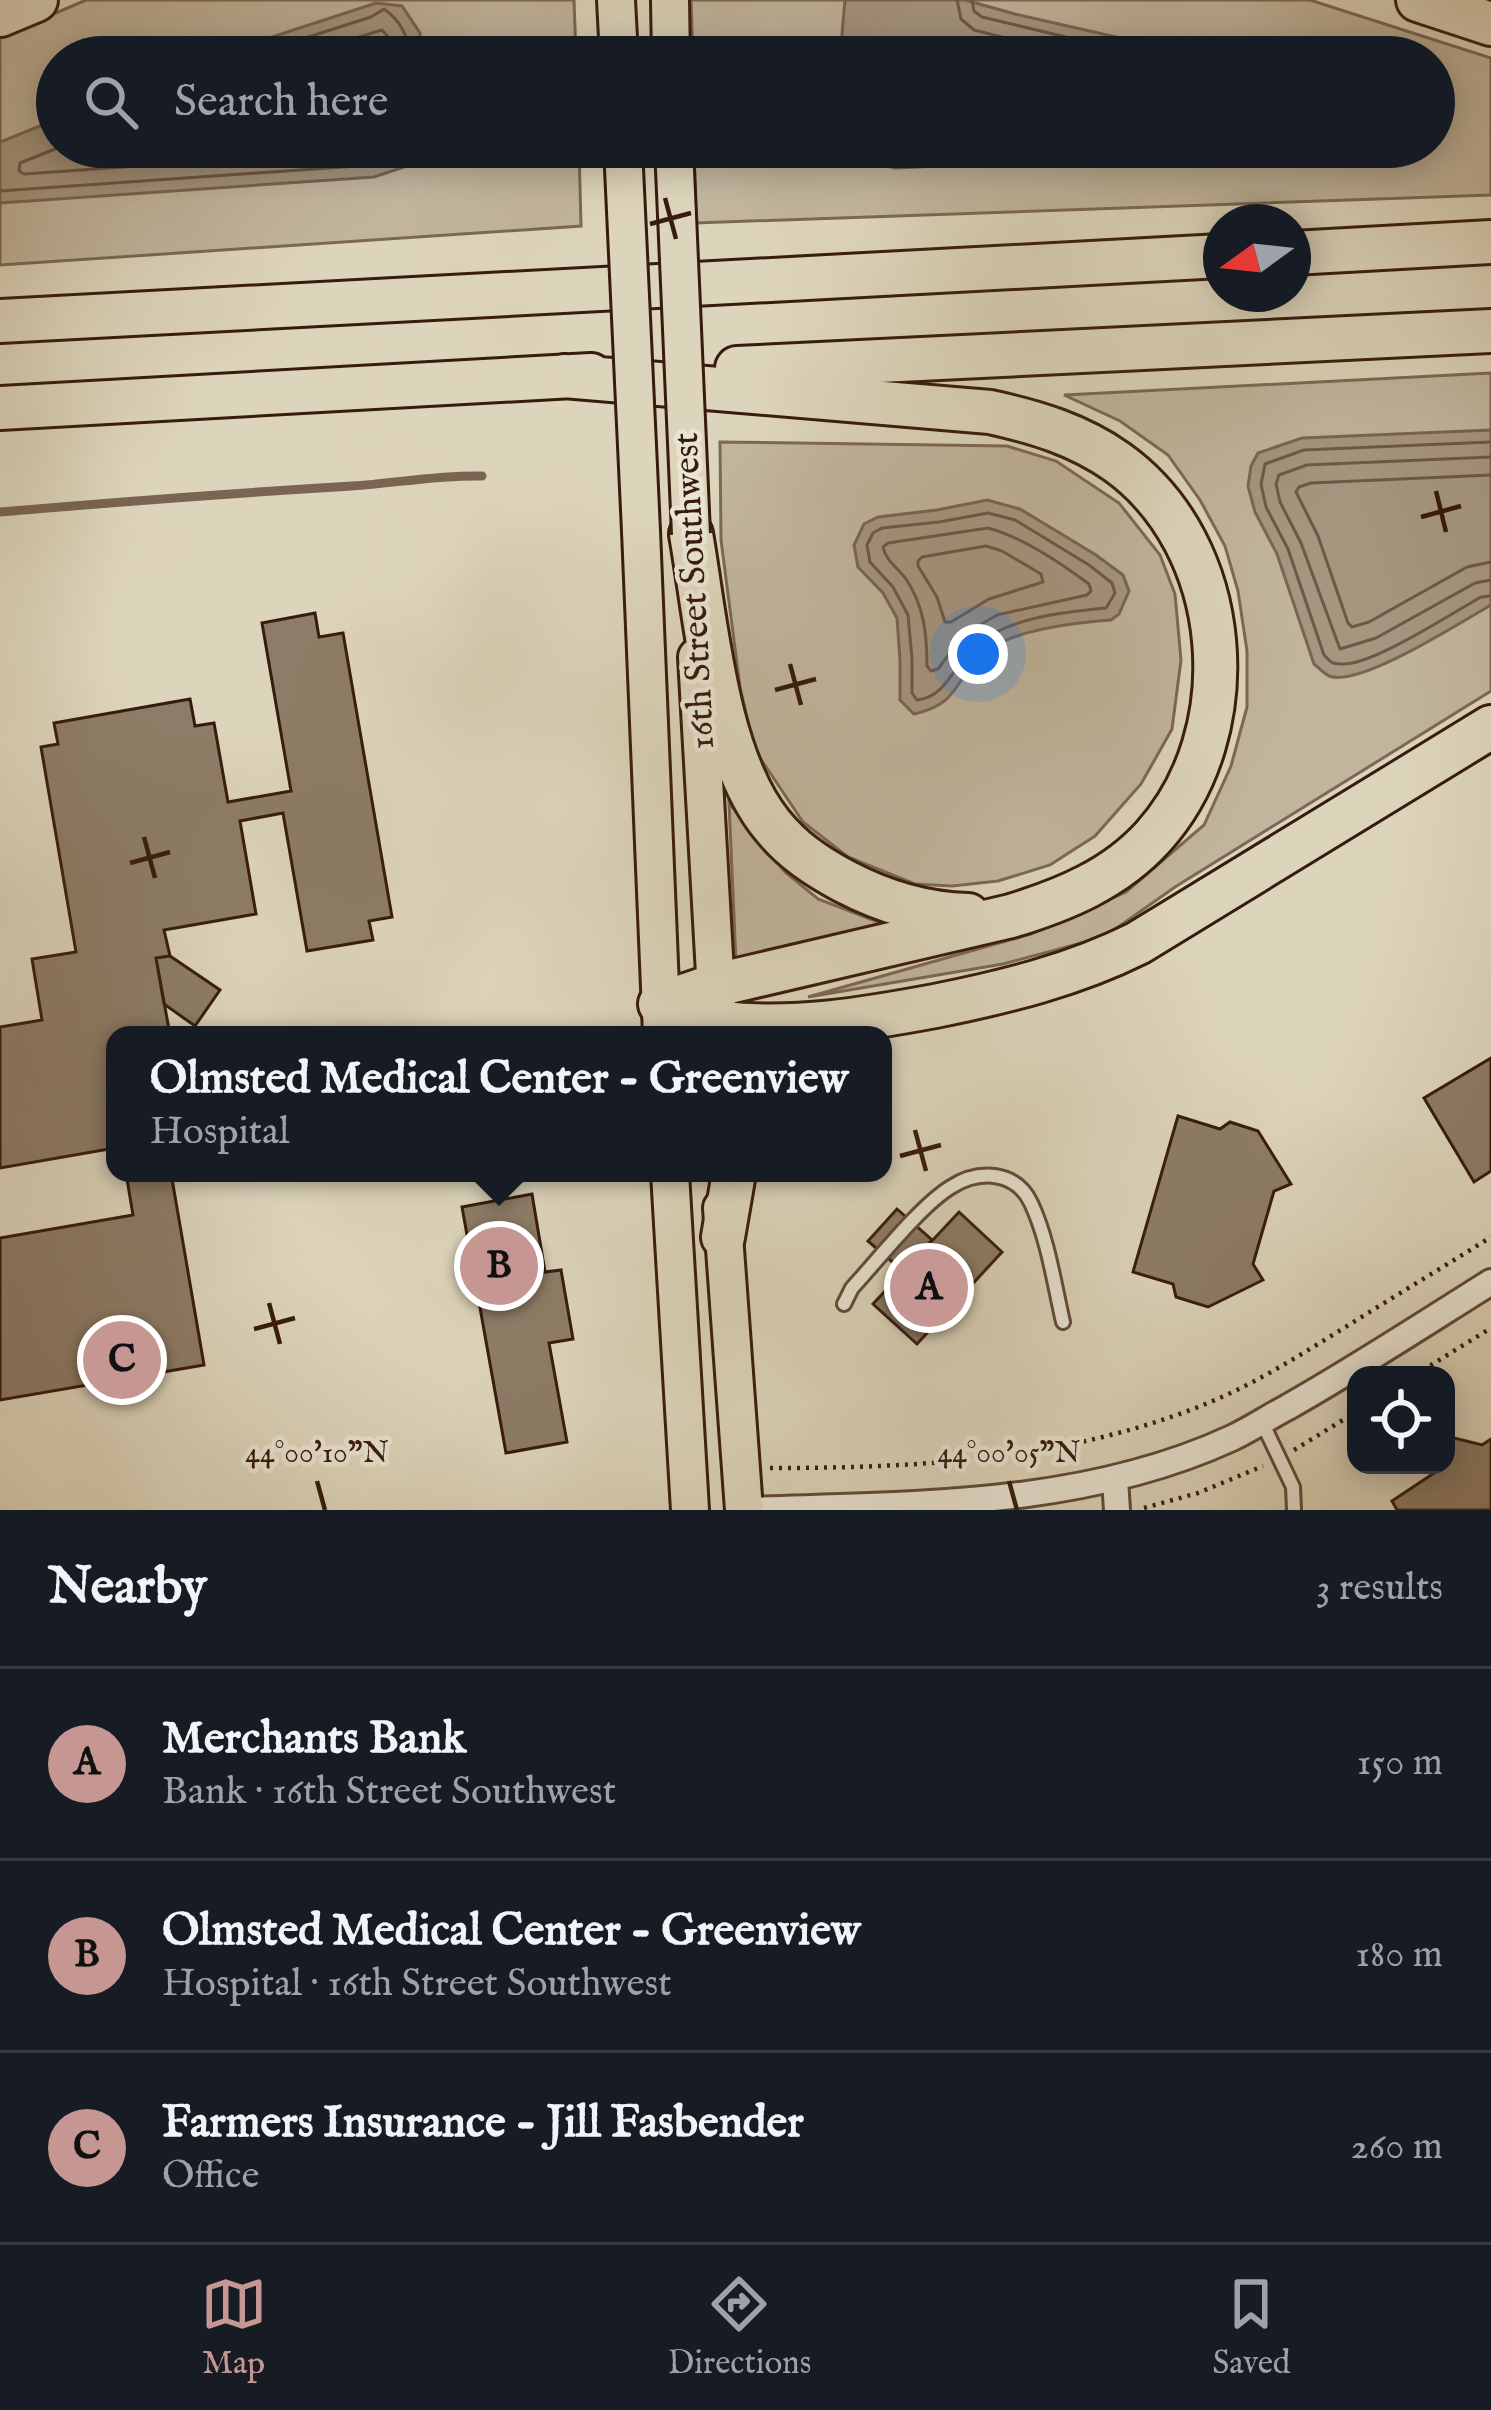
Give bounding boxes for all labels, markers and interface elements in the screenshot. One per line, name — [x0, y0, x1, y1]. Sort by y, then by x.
search box — [36, 36, 1455, 168]
icon: search — [78, 69, 144, 135]
text: Search here — [174, 74, 388, 131]
north arrow — [1203, 204, 1311, 312]
street label: 16th Street Southwest — [664, 431, 726, 751]
your location — [948, 624, 1008, 684]
popup — [106, 1026, 892, 1182]
text: Olmsted Medical Center - Greenview — [150, 1051, 848, 1108]
text: Hospital — [150, 1108, 290, 1157]
pin: B — [460, 1221, 538, 1311]
pin: A — [890, 1243, 968, 1333]
pin: C — [83, 1315, 161, 1405]
map controls — [1347, 1366, 1455, 1474]
button: locate — [1347, 1366, 1455, 1474]
text: 44°00'10"N — [245, 1435, 389, 1473]
text: 44°00'05"N — [937, 1435, 1081, 1473]
text: Nearby — [48, 1556, 207, 1621]
text: 3 results — [1316, 1564, 1443, 1613]
text: Merchants Bank — [162, 1711, 466, 1768]
text: A — [74, 1739, 100, 1788]
text: 150 m — [1357, 1739, 1443, 1788]
text: Bank · 16th Street Southwest — [162, 1768, 616, 1817]
text: Olmsted Medical Center - Greenview — [162, 1903, 860, 1960]
text: B — [74, 1931, 100, 1980]
text: 180 m — [1355, 1931, 1443, 1980]
text: Hospital · 16th Street Southwest — [162, 1960, 672, 2009]
text: Farmers Insurance - Jill Fasbender — [162, 2095, 804, 2152]
text: C — [73, 2123, 101, 2172]
text: 260 m — [1350, 2123, 1443, 2172]
text: Office — [162, 2152, 259, 2201]
tab: Map — [201, 2271, 267, 2385]
tab: Directions — [668, 2271, 811, 2385]
tab: Saved — [1212, 2271, 1290, 2385]

